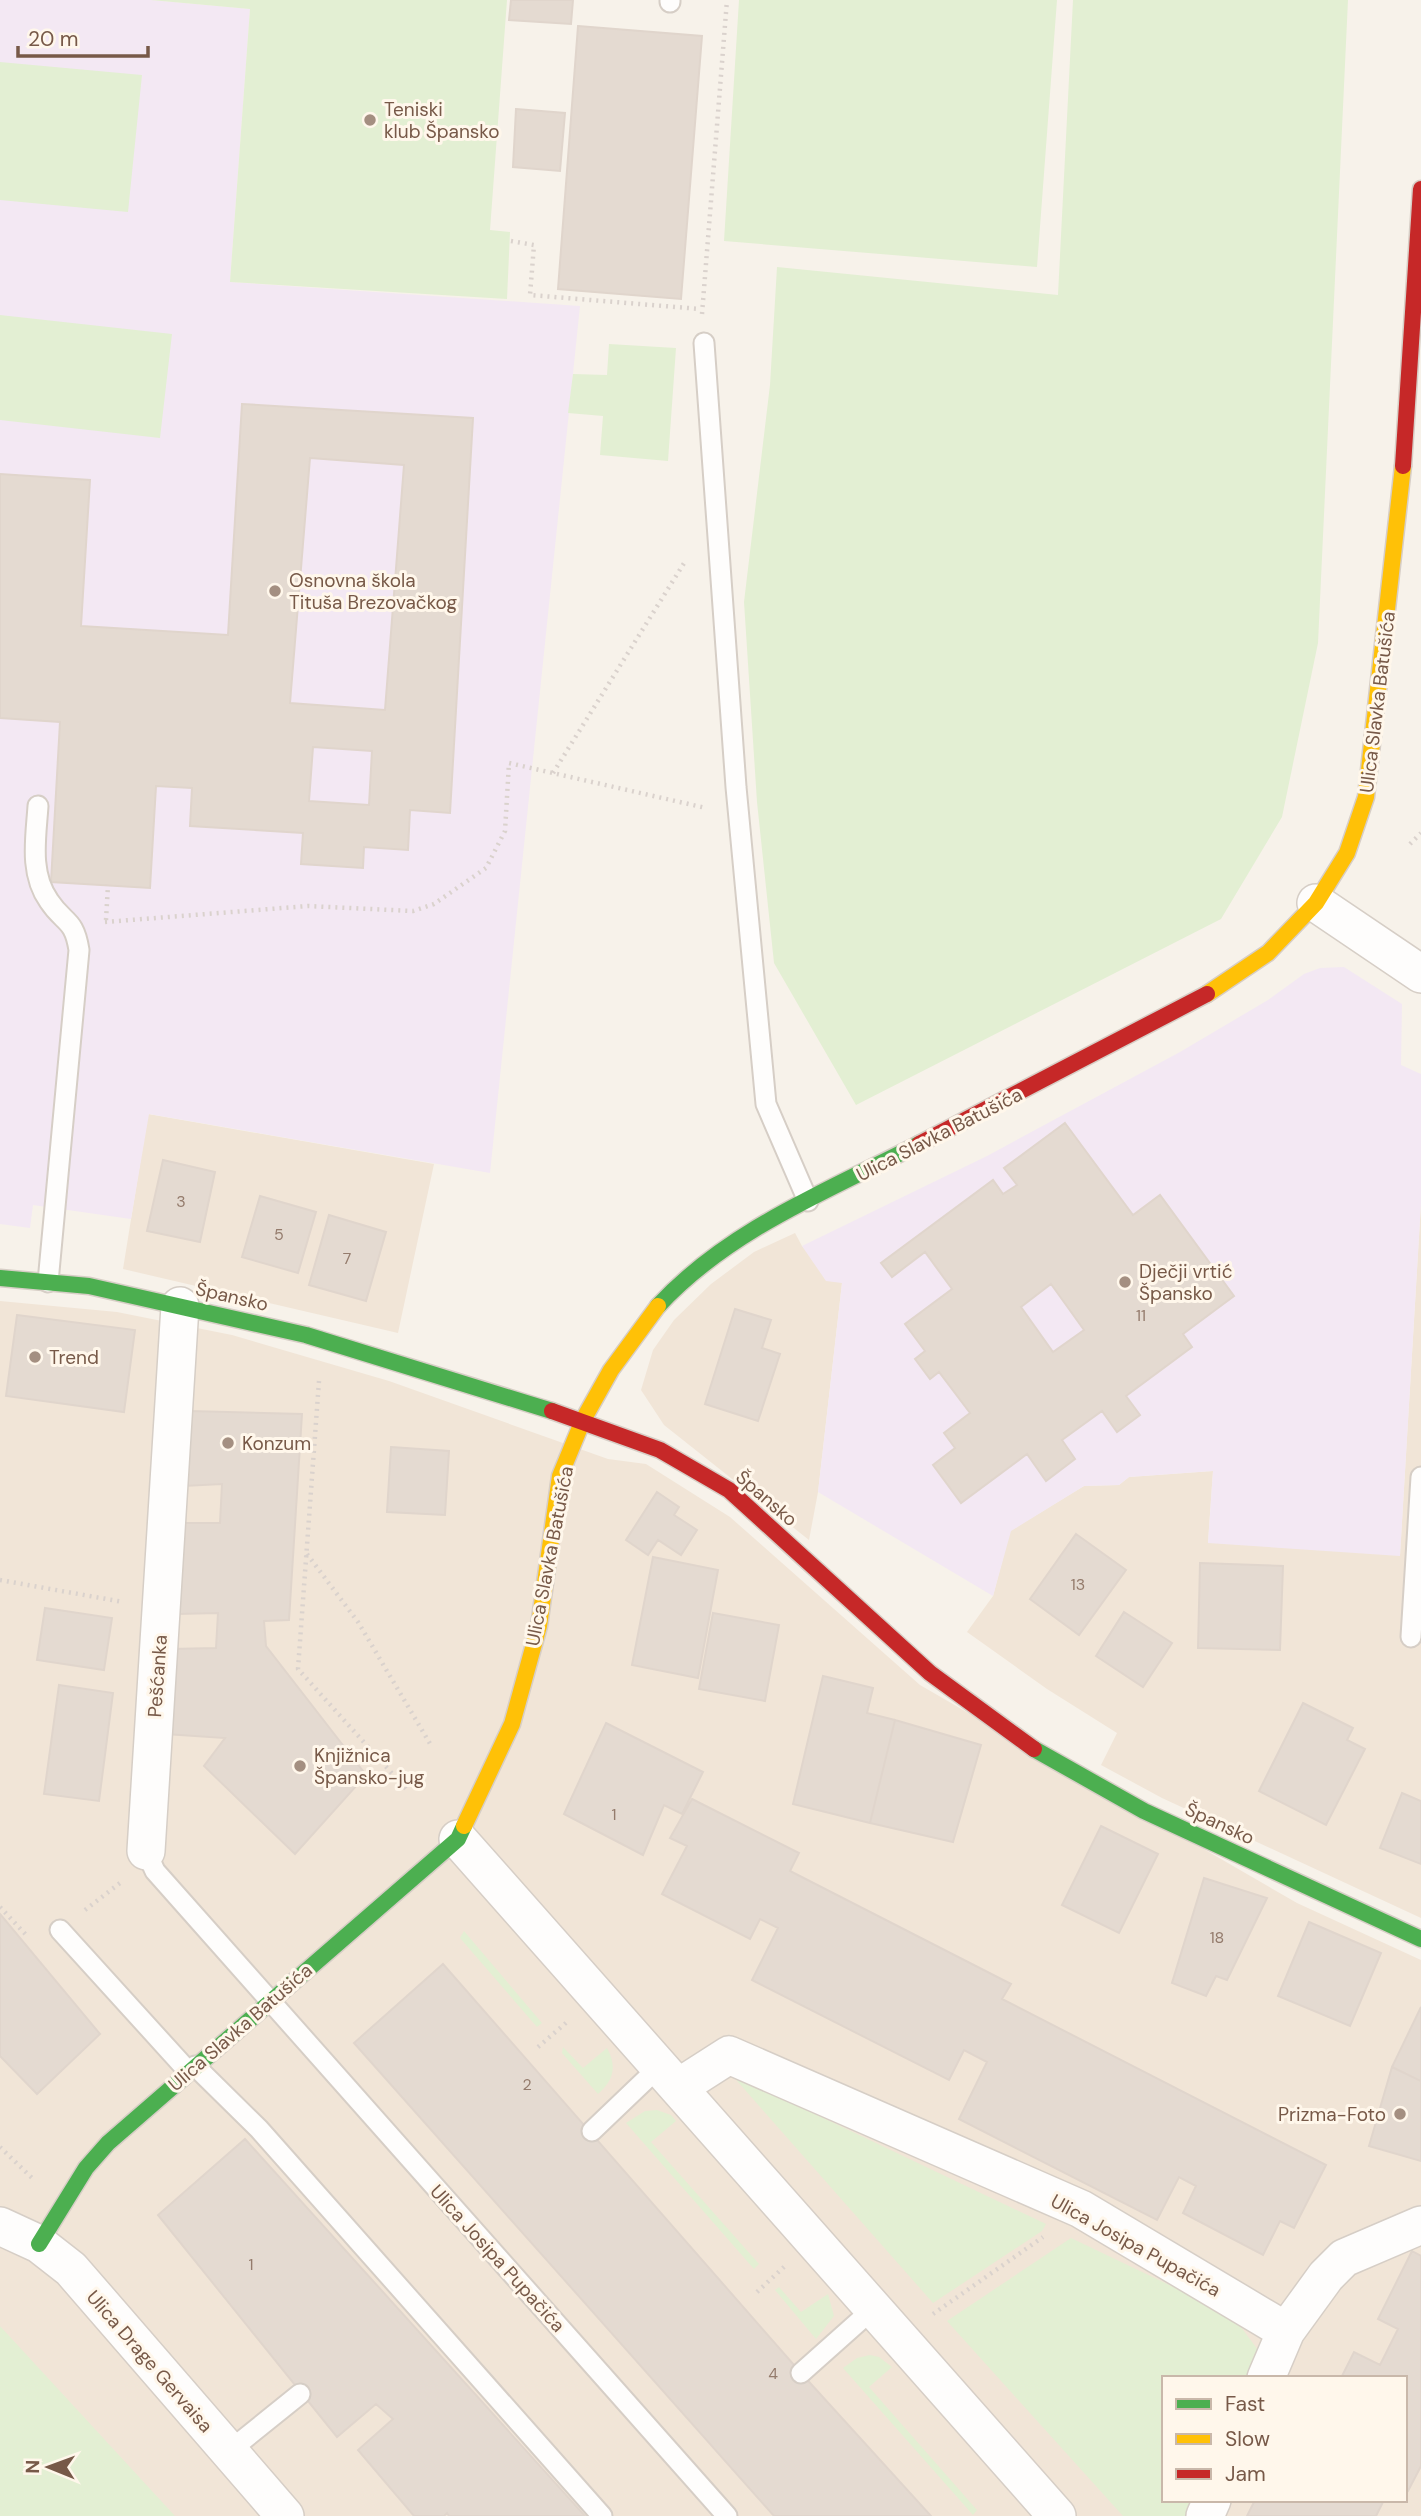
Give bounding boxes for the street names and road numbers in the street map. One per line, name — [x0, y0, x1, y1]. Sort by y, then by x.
street label: Ulica Slavka Batušića — [1354, 610, 1401, 794]
street label: Ulica Slavka Batušića — [852, 1082, 1026, 1187]
street label: Špansko — [193, 1276, 271, 1317]
street label: Ulica Slavka Batušića — [520, 1464, 579, 1648]
street label: Špansko — [731, 1465, 803, 1532]
street label: Pešćanka — [142, 1634, 173, 1718]
street label: Špansko — [1181, 1797, 1259, 1850]
street label: Ulica Slavka Batušića — [163, 1958, 318, 2097]
street label: Ulica Josipa Pupačića — [425, 2179, 571, 2337]
street label: Ulica Josipa Pupačića — [1046, 2188, 1225, 2303]
street label: Ulica Drage Gervaisa — [81, 2285, 218, 2438]

